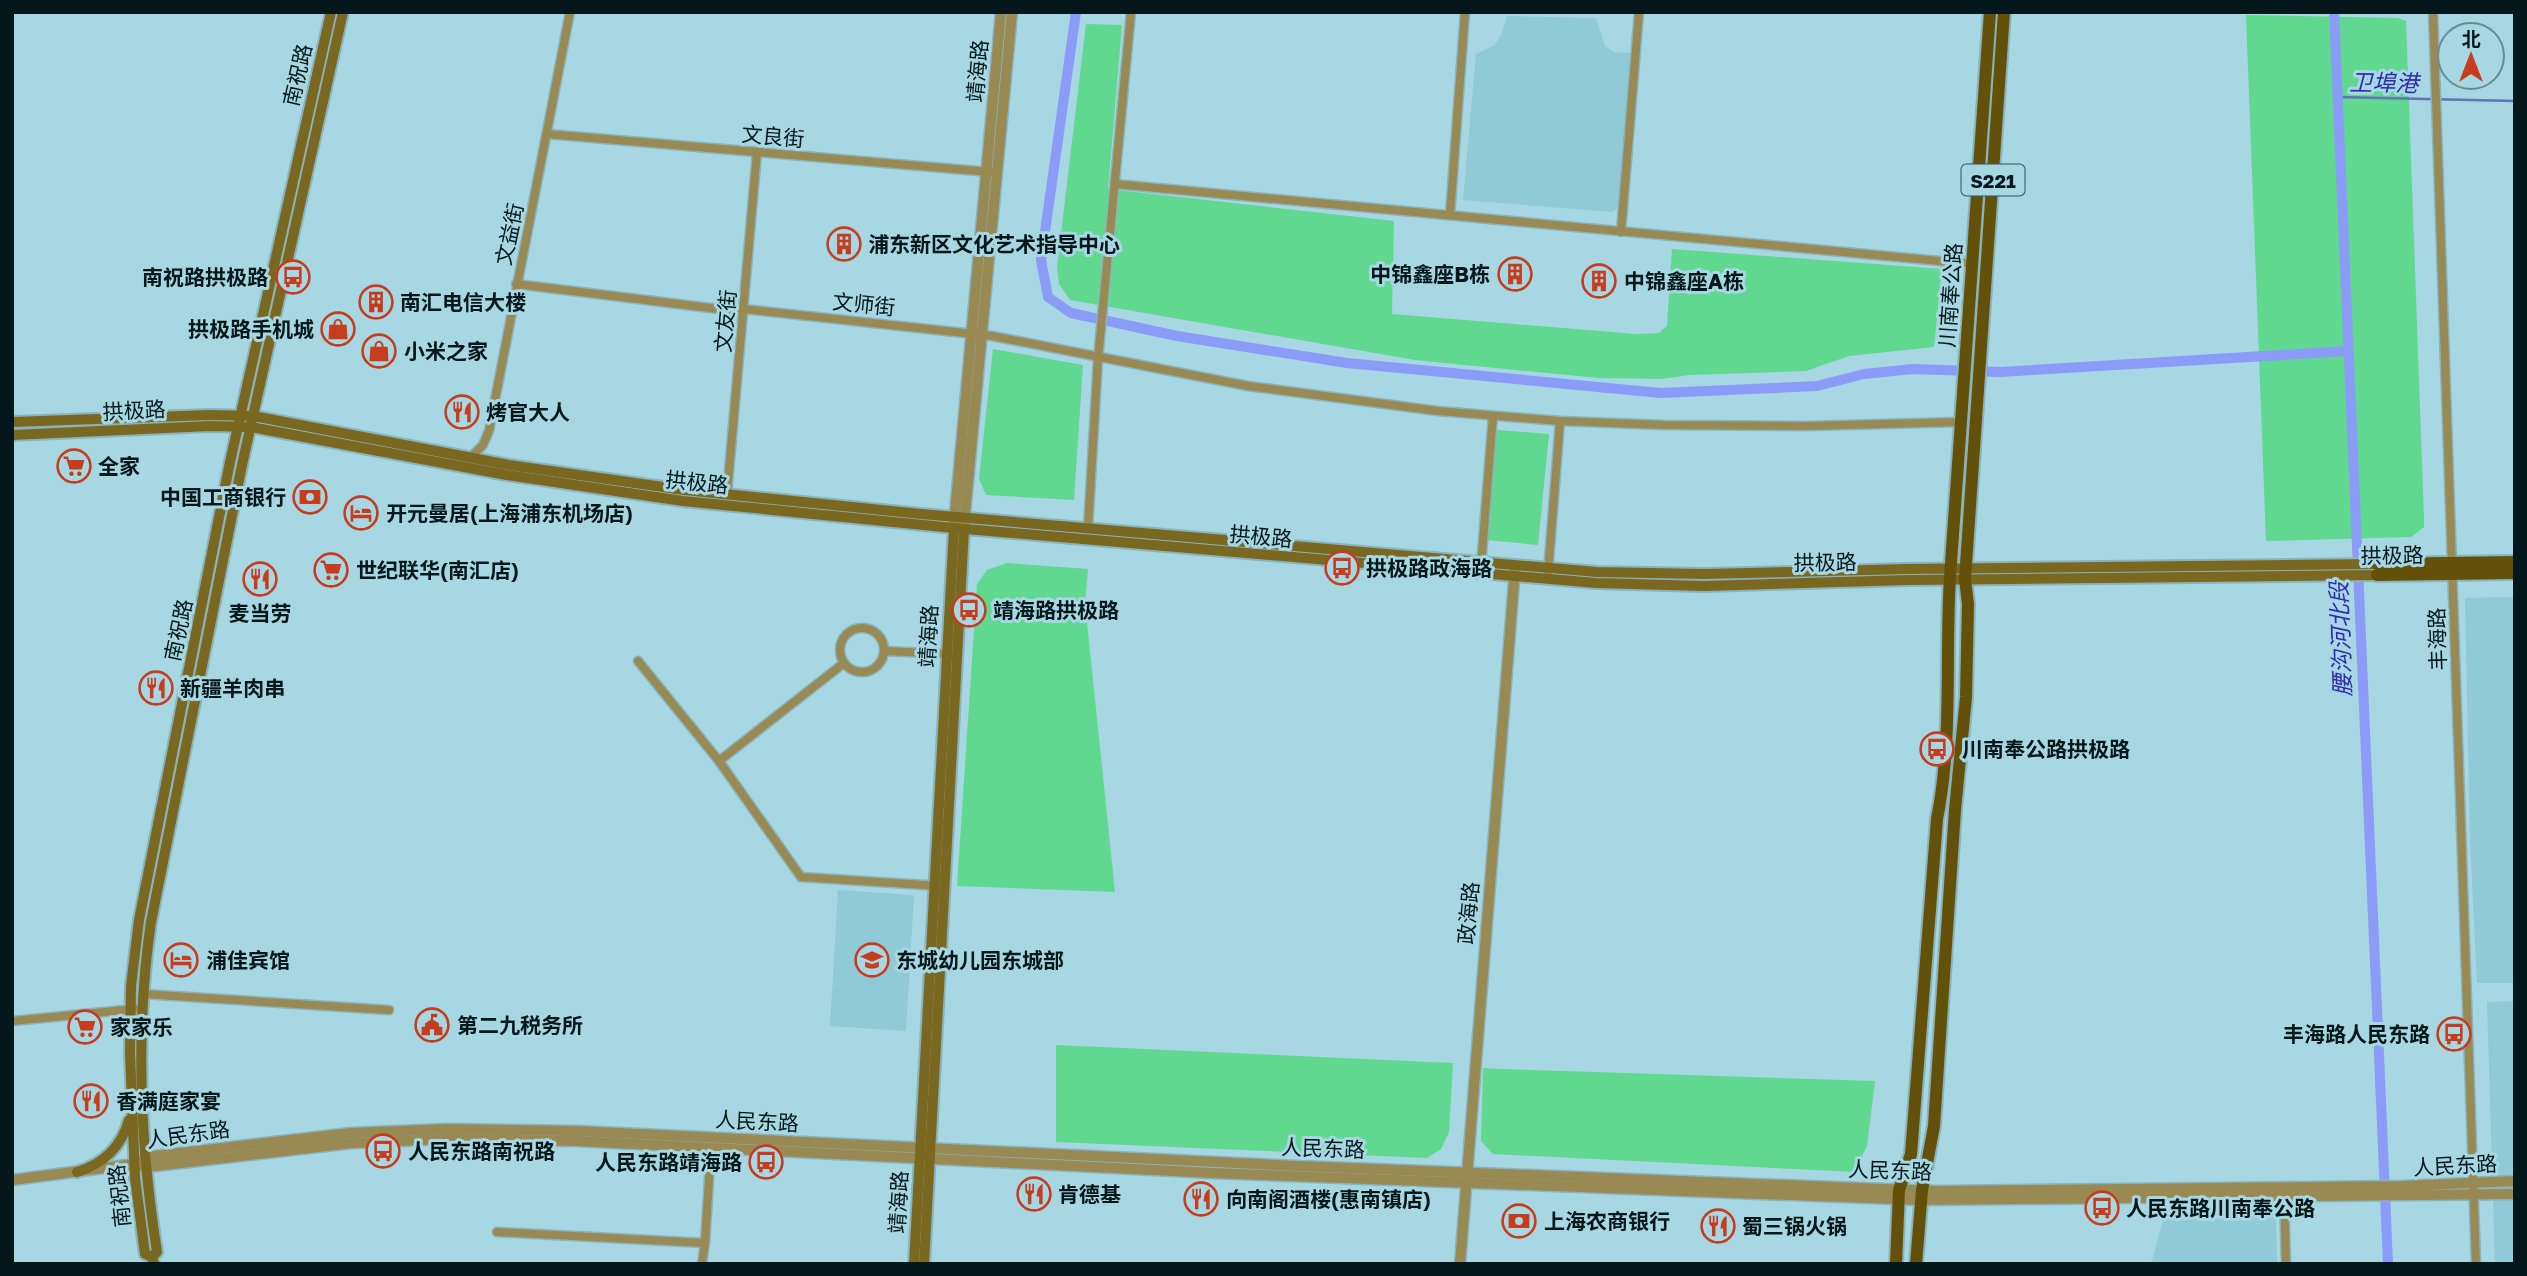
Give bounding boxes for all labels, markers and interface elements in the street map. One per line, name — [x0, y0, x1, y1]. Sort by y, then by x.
north arrow — [2436, 21, 2506, 91]
text: 北 — [2461, 27, 2481, 50]
street label: 靖海路 — [961, 38, 993, 104]
street label: 南祝路 — [277, 41, 317, 109]
water label: 卫埠港 — [2349, 67, 2422, 97]
street label: 文良街 — [740, 120, 806, 152]
road number: S221 — [1962, 164, 2024, 196]
street label: 文益街 — [490, 200, 528, 268]
building icon: 浦东新区文化艺术指导中心 — [825, 225, 863, 263]
place label: 浦东新区文化艺术指导中心 — [868, 231, 1120, 257]
street label: 川南奉公路 — [1933, 242, 1967, 348]
building icon: 中锦鑫座B栋 — [1496, 255, 1534, 293]
bus stop icon: 南祝路拱极路 — [274, 258, 312, 296]
place label: 中锦鑫座B栋 — [1370, 261, 1490, 287]
building icon: 中锦鑫座A栋 — [1580, 262, 1618, 300]
place label: 南祝路拱极路 — [142, 264, 268, 290]
place label: 中锦鑫座A栋 — [1624, 268, 1744, 294]
building icon: 南汇电信大楼 — [357, 283, 395, 321]
street label: 文友街 — [709, 288, 741, 354]
street label: 文师街 — [831, 288, 897, 320]
place label: 南汇电信大楼 — [400, 289, 526, 315]
shop icon: 拱极路手机城 — [319, 310, 357, 348]
place label: 拱极路手机城 — [188, 316, 314, 342]
shop icon: 小米之家 — [360, 332, 398, 370]
place label: 小米之家 — [404, 338, 488, 364]
restaurant icon: 烤官大人 — [443, 393, 481, 431]
street label: 拱极路 — [102, 395, 166, 425]
place label: 烤官大人 — [486, 399, 570, 425]
supermarket icon: 全家 — [55, 447, 93, 485]
place label: 全家 — [98, 453, 140, 479]
street label: 拱极路 — [664, 466, 730, 498]
bank icon: 中国工商银行 — [291, 478, 329, 516]
place label: 中国工商银行 — [160, 484, 286, 510]
hotel icon: 开元曼居(上海浦东机场店) — [342, 494, 380, 532]
place label: 开元曼居(上海浦东机场店) — [386, 500, 633, 526]
street label: 拱极路 — [1228, 520, 1294, 552]
street label: 拱极路 — [2360, 541, 2424, 569]
street label: 拱极路 — [1793, 548, 1857, 576]
bus stop icon: 拱极路政海路 — [1323, 549, 1361, 587]
supermarket icon: 世纪联华(南汇店) — [312, 551, 350, 589]
place label: 拱极路政海路 — [1366, 555, 1492, 581]
place label: 世纪联华(南汇店) — [356, 557, 519, 583]
restaurant icon: 麦当劳 — [241, 560, 279, 598]
water label: 腰沟河北段 — [2324, 579, 2356, 697]
bus stop icon: 靖海路拱极路 — [950, 591, 988, 629]
street label: 南祝路 — [159, 596, 197, 664]
place label: 靖海路拱极路 — [993, 597, 1119, 623]
place label: 麦当劳 — [229, 600, 292, 626]
street label: 靖海路 — [913, 604, 943, 668]
street label: 丰海路 — [2423, 607, 2451, 671]
restaurant icon: 新疆羊肉串 — [137, 669, 175, 707]
place label: 新疆羊肉串 — [180, 675, 285, 701]
bus stop icon: 川南奉公路拱极路 — [1918, 730, 1956, 768]
place label: 川南奉公路拱极路 — [1962, 736, 2130, 762]
street label: 政海路 — [1452, 880, 1484, 946]
hotel icon: 浦佳宾馆 — [162, 941, 200, 979]
school or university icon: 东城幼儿园东城部 — [853, 941, 891, 979]
place label: 浦佳宾馆 — [206, 947, 290, 973]
place label: 东城幼儿园东城部 — [896, 947, 1064, 973]
public building icon: 第二九税务所 — [413, 1006, 451, 1044]
supermarket icon: 家家乐 — [66, 1008, 104, 1046]
place label: 第二九税务所 — [457, 1012, 583, 1038]
place label: 家家乐 — [110, 1014, 173, 1040]
bus stop icon: 丰海路人民东路 — [2435, 1015, 2473, 1053]
place label: 丰海路人民东路 — [2283, 1021, 2430, 1047]
restaurant icon: 香满庭家宴 — [72, 1082, 110, 1120]
place label: 香满庭家宴 — [116, 1088, 221, 1114]
street label: 人民东路 — [714, 1106, 800, 1136]
street label: 人民东路 — [145, 1115, 231, 1153]
bus stop icon: 人民东路南祝路 — [364, 1132, 402, 1170]
street label: 人民东路 — [1281, 1134, 1365, 1162]
place label: 人民东路南祝路 — [408, 1138, 555, 1164]
bus stop icon: 人民东路靖海路 — [747, 1143, 785, 1181]
place label: 人民东路靖海路 — [595, 1149, 742, 1175]
street label: 人民东路 — [2412, 1150, 2498, 1180]
street label: 人民东路 — [1848, 1156, 1932, 1184]
street label: 南祝路 — [103, 1163, 135, 1229]
street label: 靖海路 — [883, 1170, 913, 1234]
restaurant icon: 肯德基 — [1015, 1175, 1053, 1213]
restaurant icon: 向南阁酒楼(惠南镇店) — [1182, 1180, 1220, 1218]
place label: 肯德基 — [1058, 1181, 1121, 1207]
place label: 向南阁酒楼(惠南镇店) — [1226, 1186, 1431, 1212]
bus stop icon: 人民东路川南奉公路 — [2083, 1189, 2121, 1227]
place label: 人民东路川南奉公路 — [2126, 1195, 2315, 1221]
bank icon: 上海农商银行 — [1500, 1202, 1538, 1240]
restaurant icon: 蜀三锅火锅 — [1699, 1207, 1737, 1245]
place label: 上海农商银行 — [1544, 1208, 1670, 1234]
place label: 蜀三锅火锅 — [1742, 1213, 1847, 1239]

